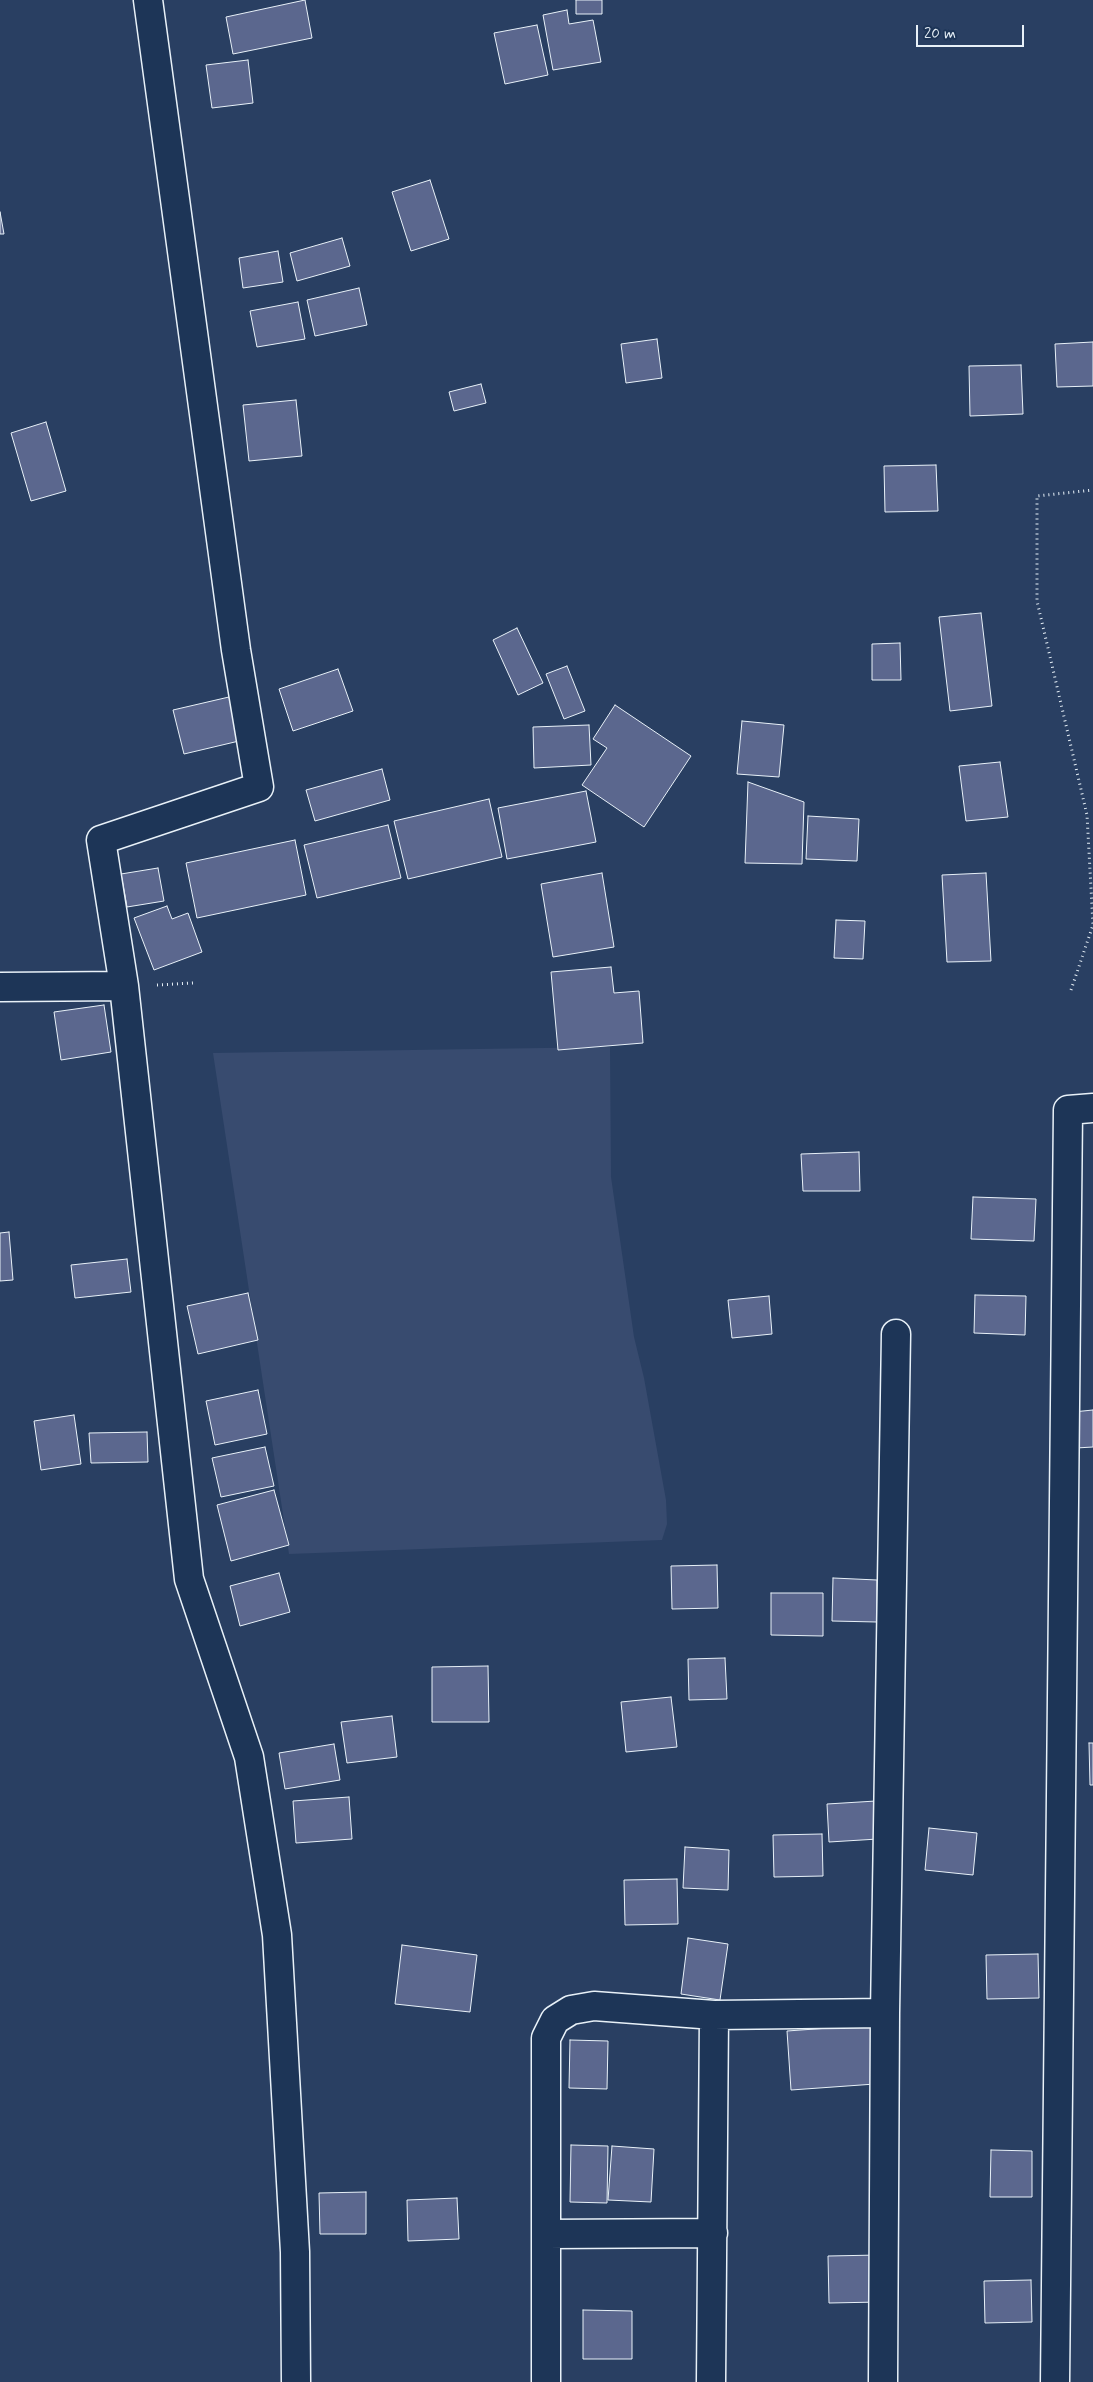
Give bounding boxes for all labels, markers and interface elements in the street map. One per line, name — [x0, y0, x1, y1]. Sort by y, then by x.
scale bar — [918, 15, 1026, 47]
text: 20 m — [924, 24, 956, 44]

